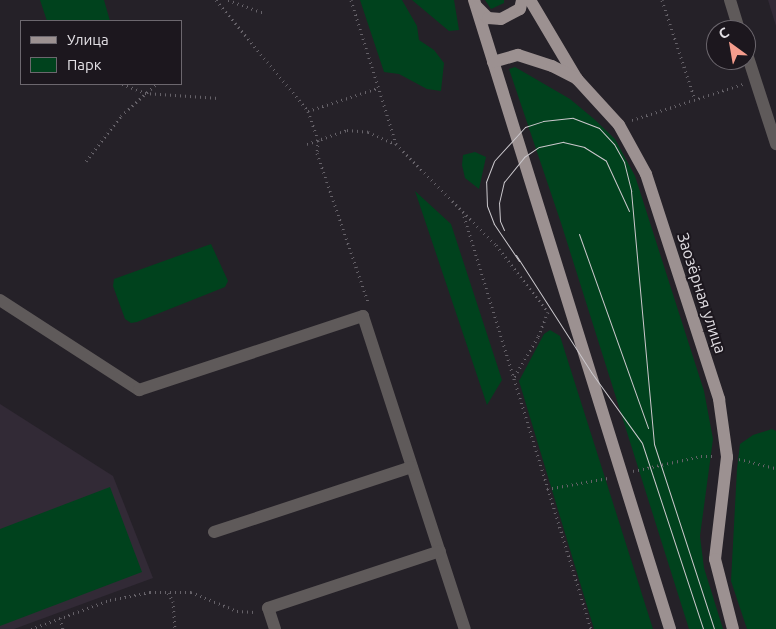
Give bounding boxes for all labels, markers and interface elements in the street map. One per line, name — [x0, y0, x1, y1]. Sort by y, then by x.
legend — [20, 20, 182, 85]
north arrow — [706, 20, 756, 70]
text: С — [716, 24, 732, 42]
text: Улица — [67, 31, 109, 48]
text: Парк — [67, 56, 102, 73]
street label: Заозёрная улица — [673, 230, 731, 356]

